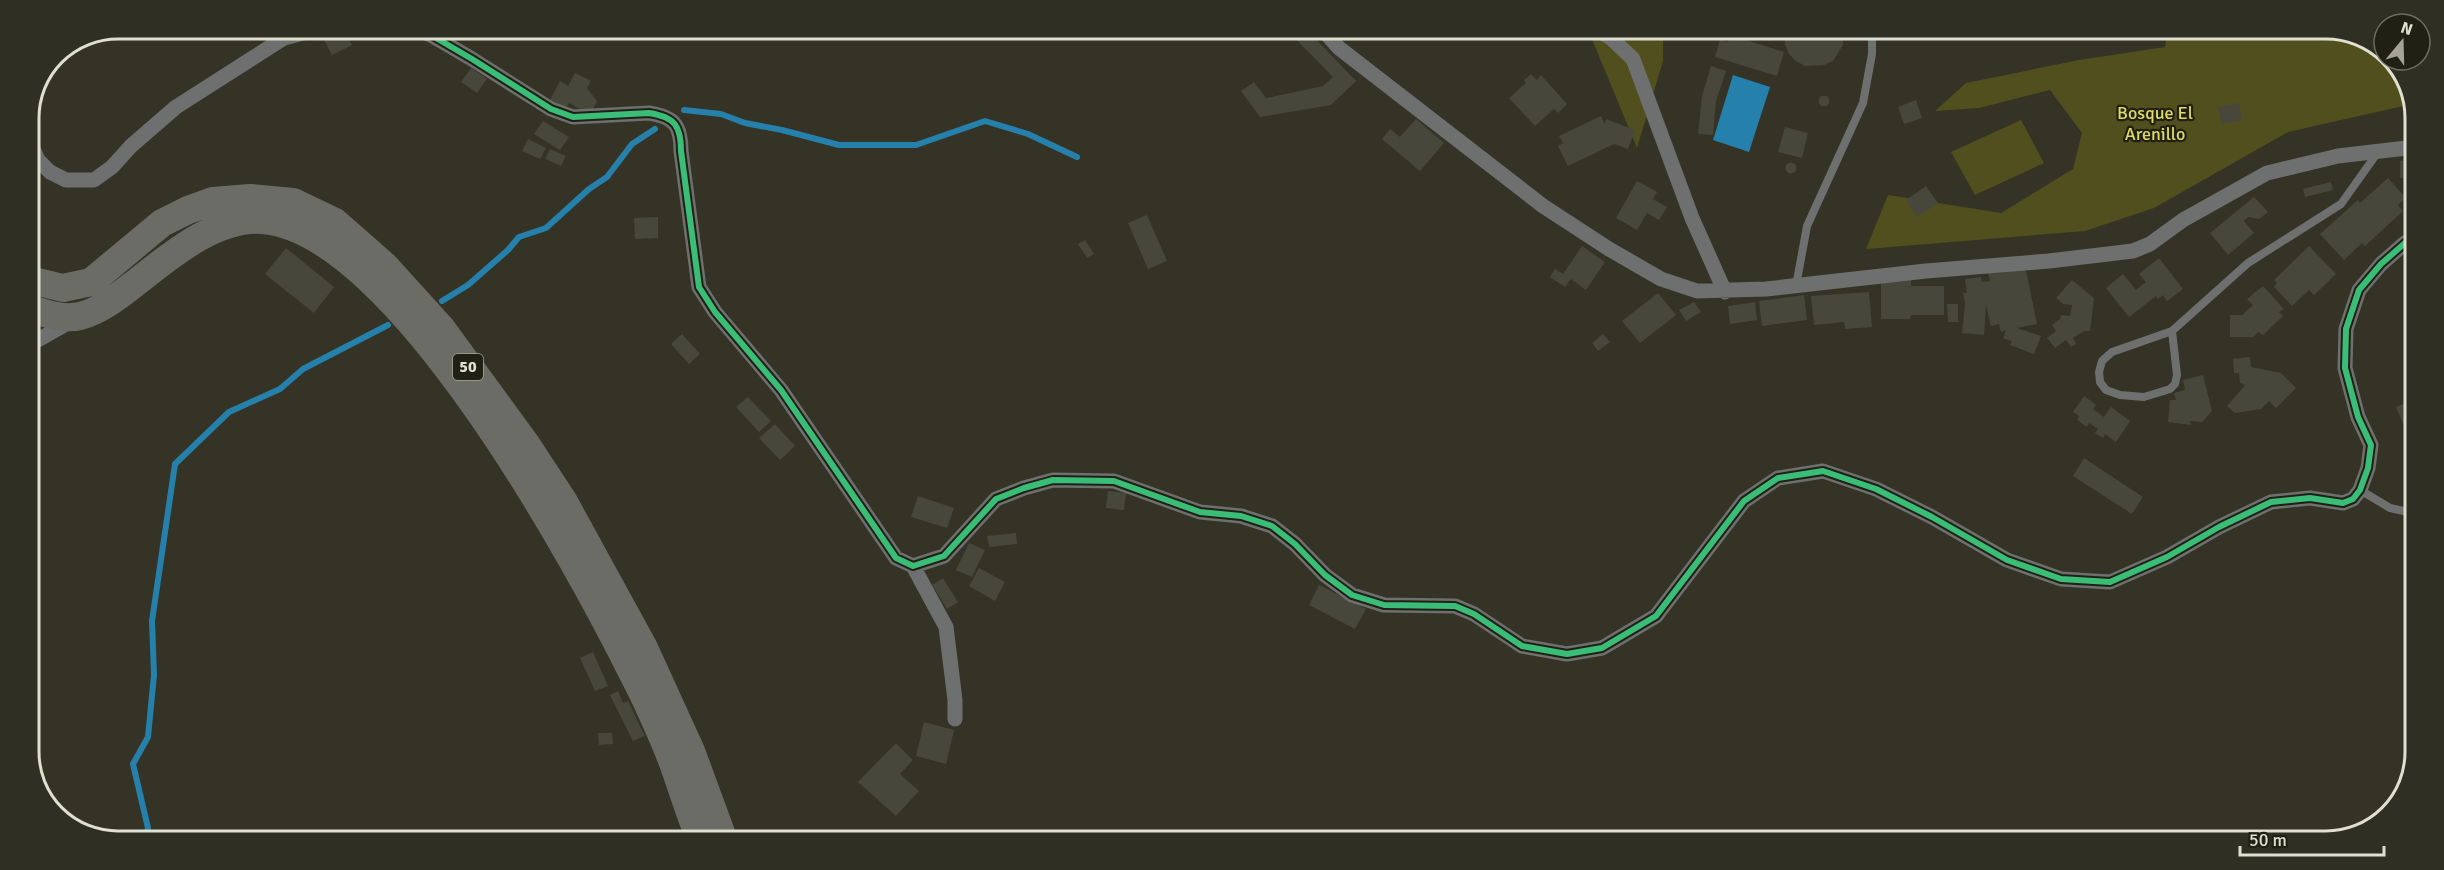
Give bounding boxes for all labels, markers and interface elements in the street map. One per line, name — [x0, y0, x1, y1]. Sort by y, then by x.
north arrow — [2372, 12, 2432, 72]
text: N — [2398, 17, 2415, 40]
park label: Bosque El Arenillo — [2117, 102, 2193, 145]
road number: 50 — [453, 354, 483, 380]
scale bar — [2240, 819, 2384, 857]
text: 50 m — [2249, 829, 2287, 851]

